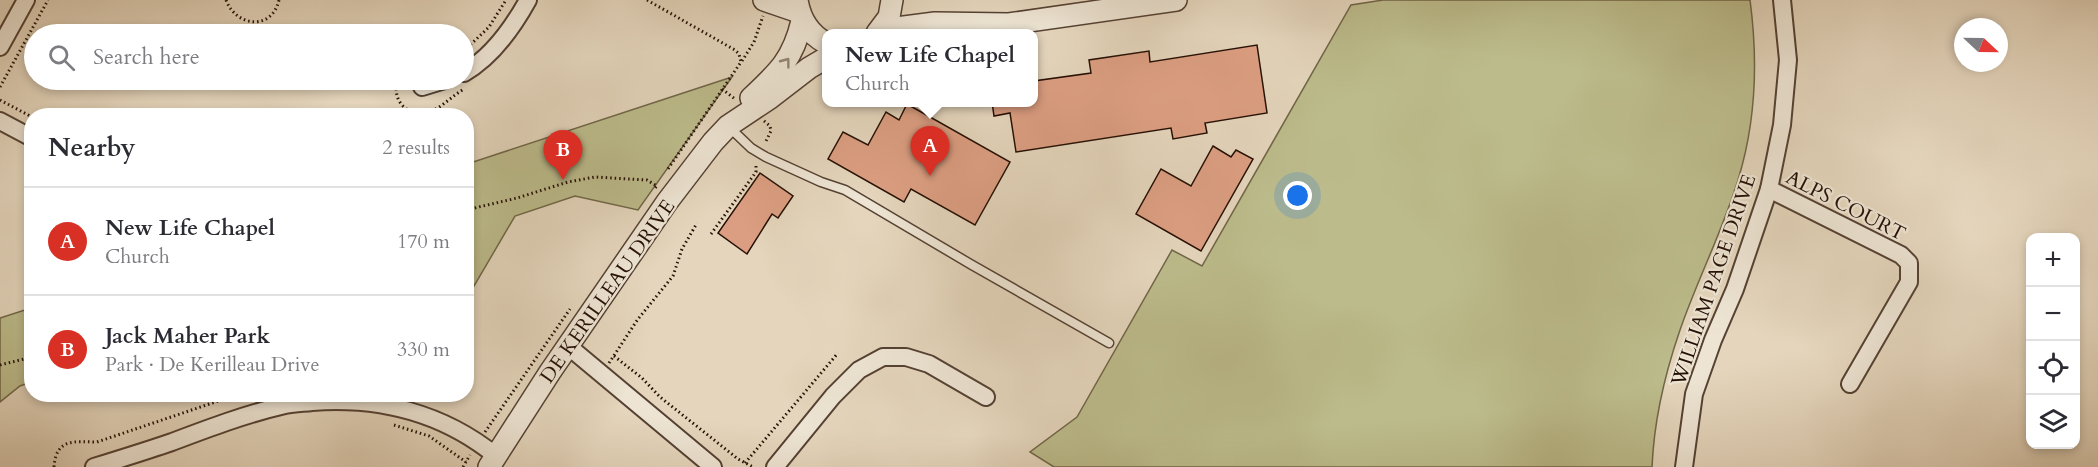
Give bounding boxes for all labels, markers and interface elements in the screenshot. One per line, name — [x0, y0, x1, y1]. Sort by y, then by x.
north arrow — [1954, 18, 2008, 72]
search box — [24, 24, 474, 90]
popup — [822, 29, 1038, 107]
text: New Life Chapel — [845, 40, 1015, 70]
icon: search — [45, 41, 78, 74]
text: Search here — [93, 42, 200, 72]
one-way arrow — [778, 58, 789, 69]
text: Church — [845, 70, 910, 97]
pin: A — [910, 126, 950, 176]
text: Nearby — [48, 130, 136, 165]
pin: B — [544, 130, 582, 180]
text: 2 results — [382, 134, 450, 161]
street label: ALPS COURT — [1781, 164, 1911, 247]
street label: WILLIAM PAGE DRIVE — [1664, 171, 1762, 390]
your location — [1283, 181, 1312, 210]
street label: DE KERILLEAU DRIVE — [534, 194, 681, 388]
text: New Life Chapel — [105, 213, 275, 243]
text: A — [60, 228, 75, 255]
text: 170 m — [397, 228, 450, 255]
map controls — [2026, 233, 2080, 449]
button: + — [2026, 233, 2080, 287]
text: Church — [105, 243, 170, 270]
button: − — [2026, 287, 2080, 341]
text: Jack Maher Park — [105, 321, 270, 351]
text: B — [60, 336, 75, 363]
text: 330 m — [397, 336, 450, 363]
button: locate — [2026, 341, 2080, 395]
text: Park · De Kerilleau Drive — [105, 351, 320, 378]
button: layers — [2026, 395, 2080, 449]

